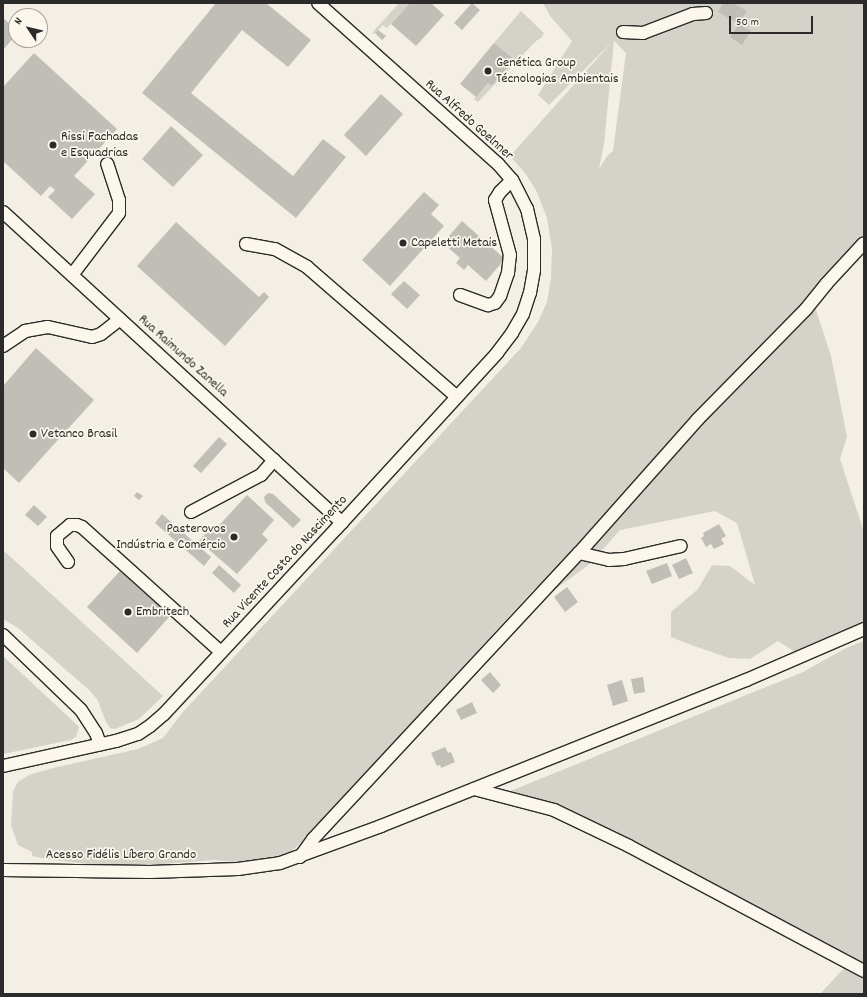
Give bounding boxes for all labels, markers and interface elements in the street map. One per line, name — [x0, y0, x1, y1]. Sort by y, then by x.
north arrow — [8, 8, 48, 48]
scale bar — [731, 8, 815, 34]
text: 50 m — [736, 14, 759, 31]
text: N — [11, 15, 27, 29]
place label: Genética Group Técnologias Ambientais — [496, 55, 619, 88]
marker: Genética Group Técnologias Ambientais — [483, 66, 493, 76]
street label: Rua Alfredo Goelnner — [421, 76, 517, 164]
place label: Rissi Fachadas e Esquadrias — [61, 129, 138, 162]
marker: Rissi Fachadas e Esquadrias — [48, 140, 58, 150]
place label: Capeletti Metais — [411, 235, 497, 251]
marker: Capeletti Metais — [398, 238, 408, 248]
street label: Rua Raimundo Zanella — [135, 311, 231, 401]
place label: Vetanco Brasil — [41, 426, 117, 442]
marker: Vetanco Brasil — [28, 429, 38, 439]
street label: Rua Vicente Costa do Nascimento — [219, 492, 351, 632]
place label: Pasterovos Indústria e Comércio — [116, 521, 226, 554]
marker: Pasterovos Indústria e Comércio — [229, 532, 239, 542]
place label: Embritech — [136, 604, 189, 620]
marker: Embritech — [123, 607, 133, 617]
street label: Acesso Fidélis Líbero Grando — [46, 847, 196, 863]

